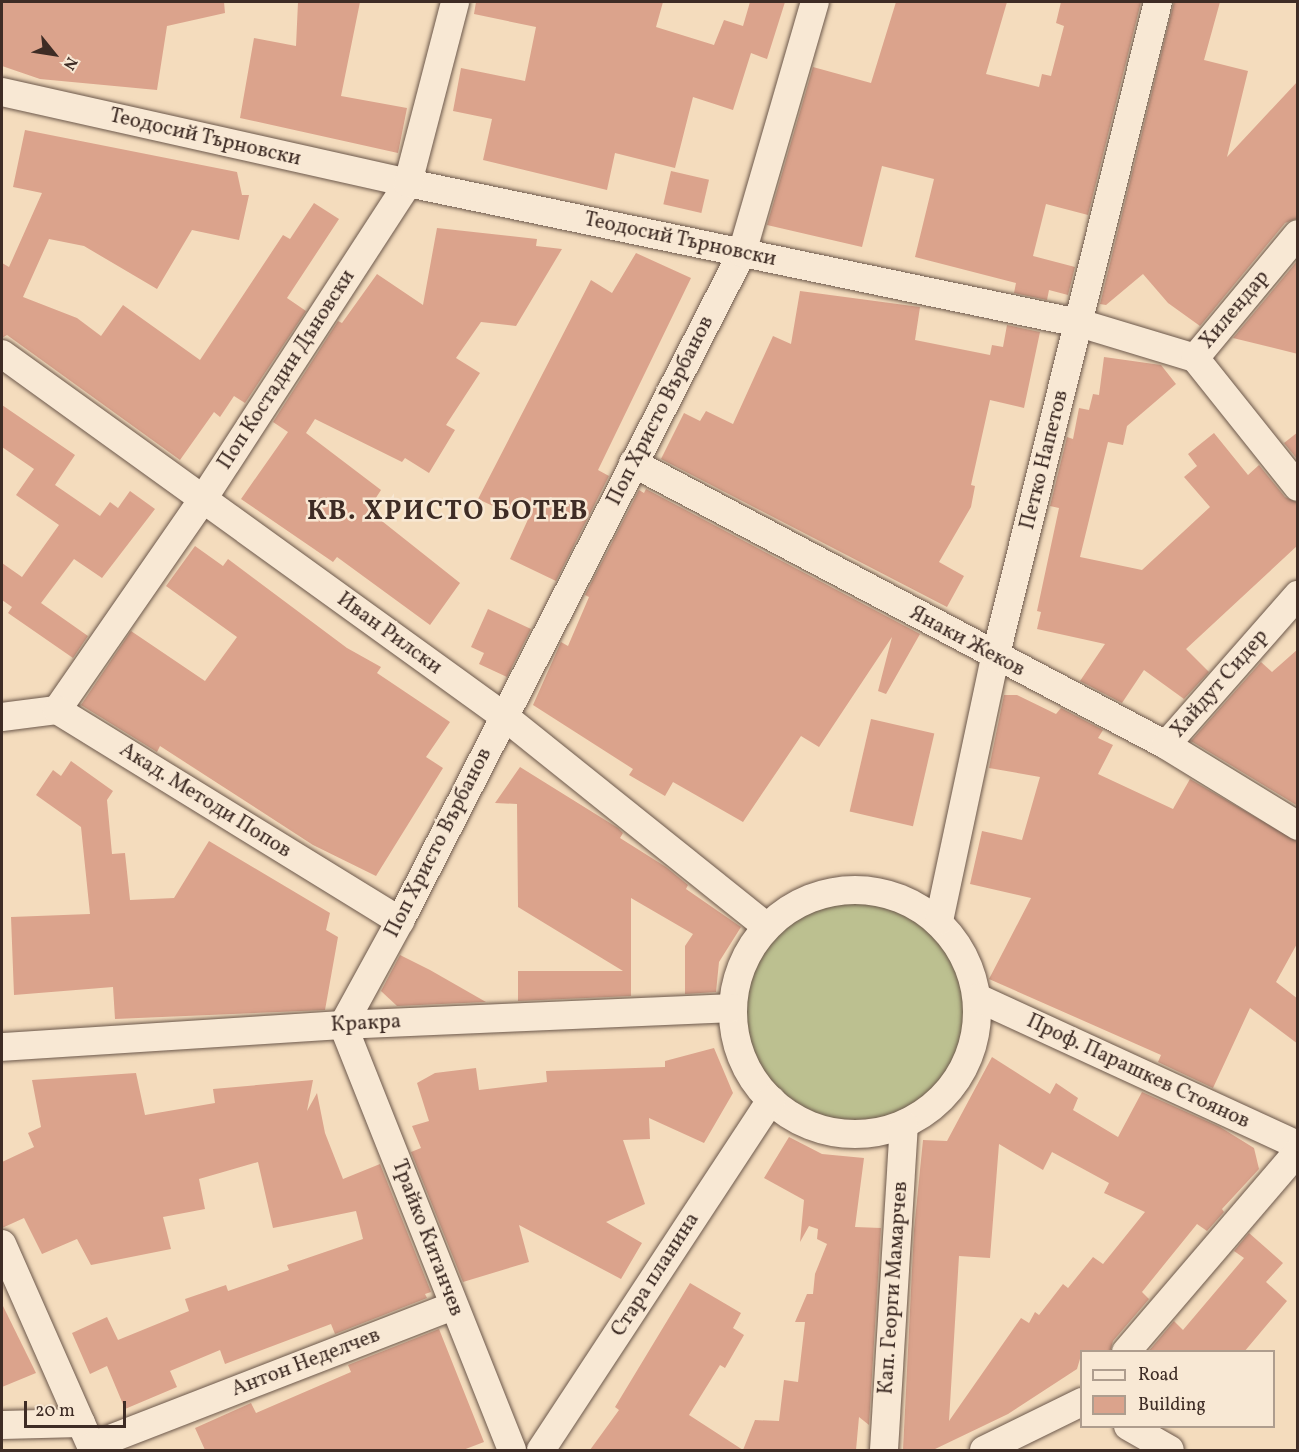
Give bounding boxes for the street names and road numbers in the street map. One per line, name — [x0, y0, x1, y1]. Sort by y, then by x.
street label: Теодосий Търновски — [107, 104, 303, 172]
street label: Теодосий Търновски — [581, 207, 779, 273]
street label: Поп Костадин Дъновски — [213, 265, 361, 475]
street label: Хилендар — [1195, 266, 1275, 354]
street label: Поп Христо Върбанов — [602, 312, 720, 510]
street label: Петко Напетов — [1015, 388, 1075, 532]
street label: Иван Рилски — [332, 587, 446, 681]
street label: Янаки Жеков — [905, 601, 1029, 683]
street label: Хайдут Сидер — [1166, 625, 1274, 743]
street label: Акад. Методи Попов — [114, 738, 296, 864]
street label: Поп Христо Върбанов — [380, 744, 498, 942]
street label: Проф. Парашкев Стоянов — [1022, 1009, 1254, 1135]
street label: Кракра — [330, 1010, 402, 1038]
street label: Трайко Китанчев — [386, 1156, 468, 1320]
street label: Кап. Георги Мамарчев — [874, 1180, 914, 1396]
street label: Стара планина — [606, 1208, 706, 1342]
street label: Антон Неделчев — [228, 1323, 384, 1403]

